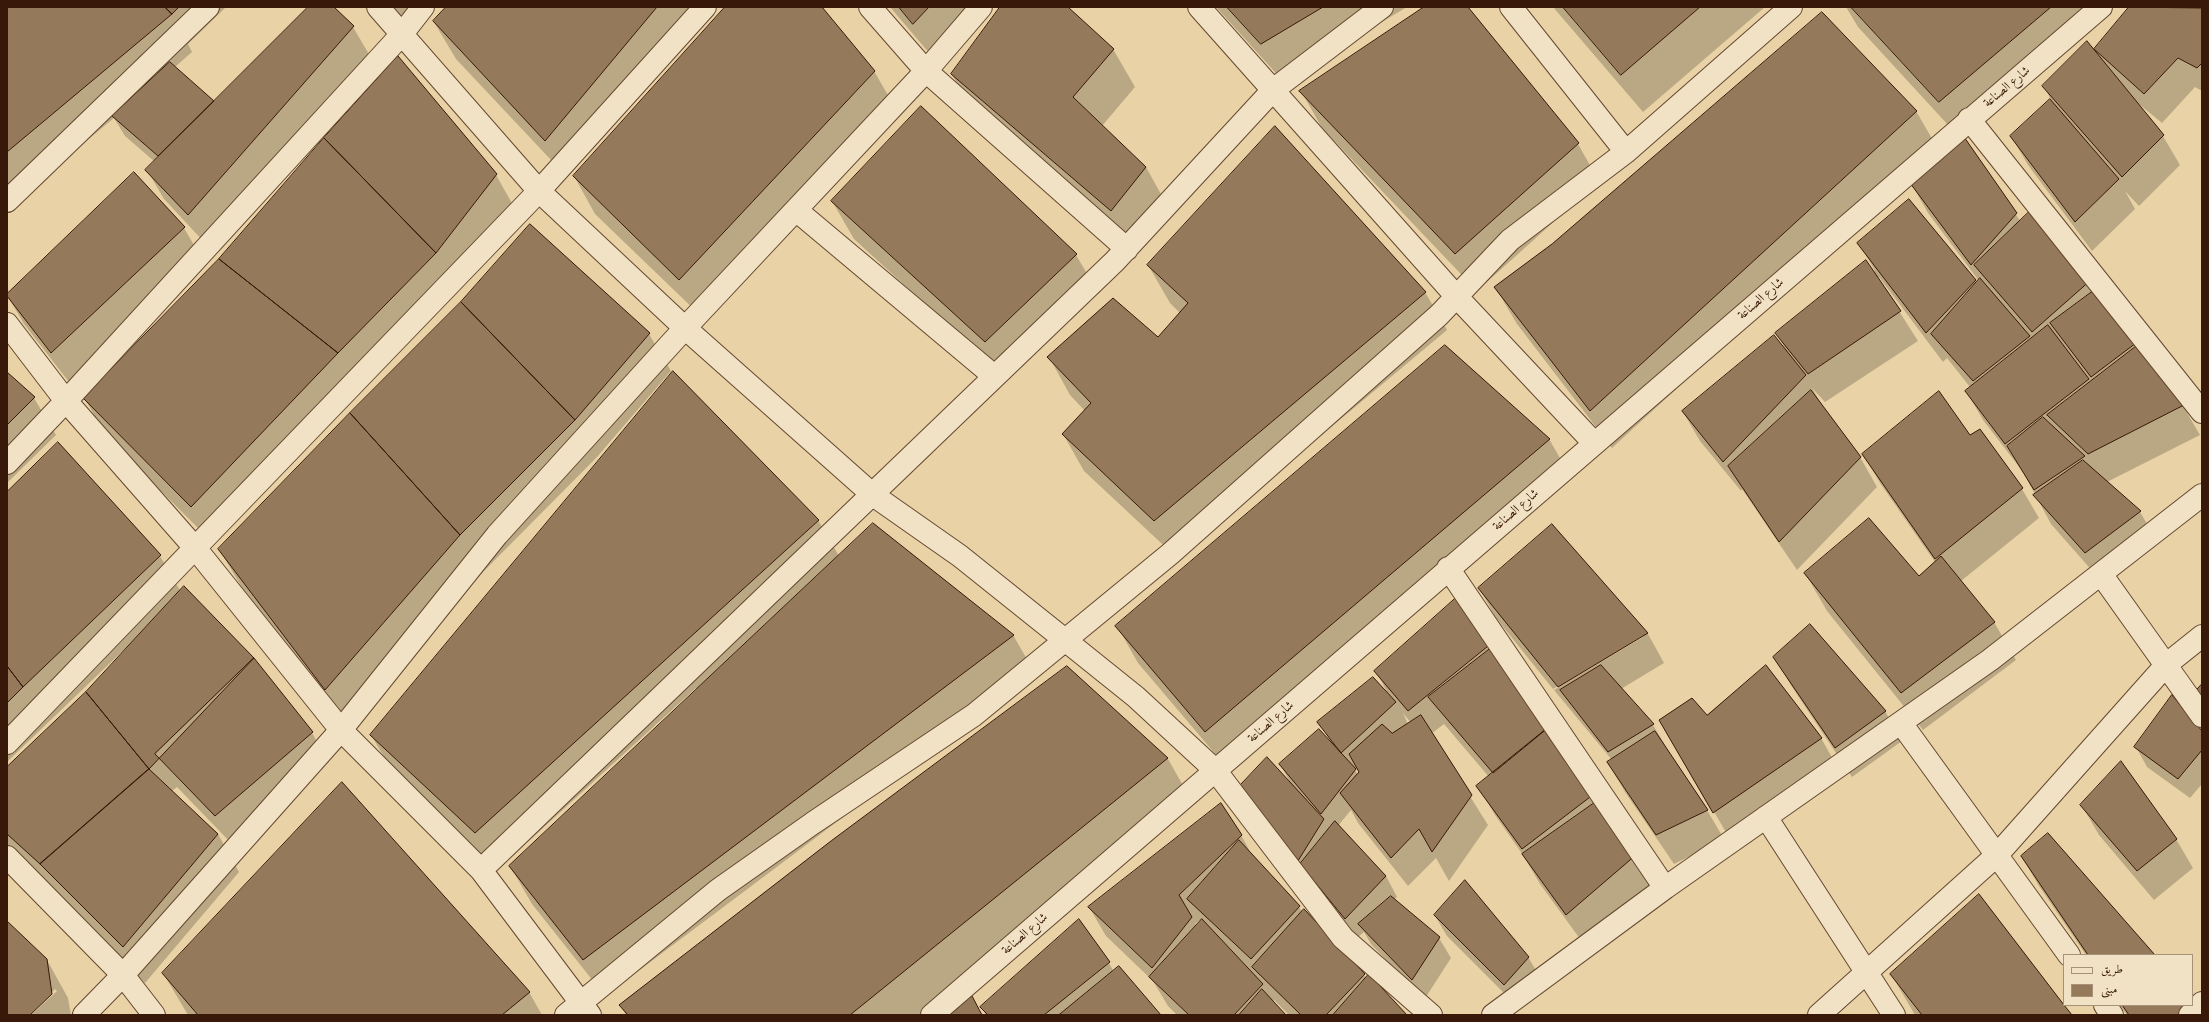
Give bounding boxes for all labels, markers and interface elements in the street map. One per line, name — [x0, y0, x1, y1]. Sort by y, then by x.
street label: شارع الصناعة — [1981, 63, 2033, 111]
street label: شارع الصناعة — [1735, 275, 1787, 323]
street label: شارع الصناعة — [1490, 486, 1542, 534]
street label: شارع الصناعة — [1245, 698, 1297, 746]
street label: شارع الصناعة — [999, 910, 1051, 958]
legend — [2063, 954, 2193, 1006]
text: طريق — [2101, 960, 2123, 977]
text: مبنى — [2101, 980, 2117, 997]

